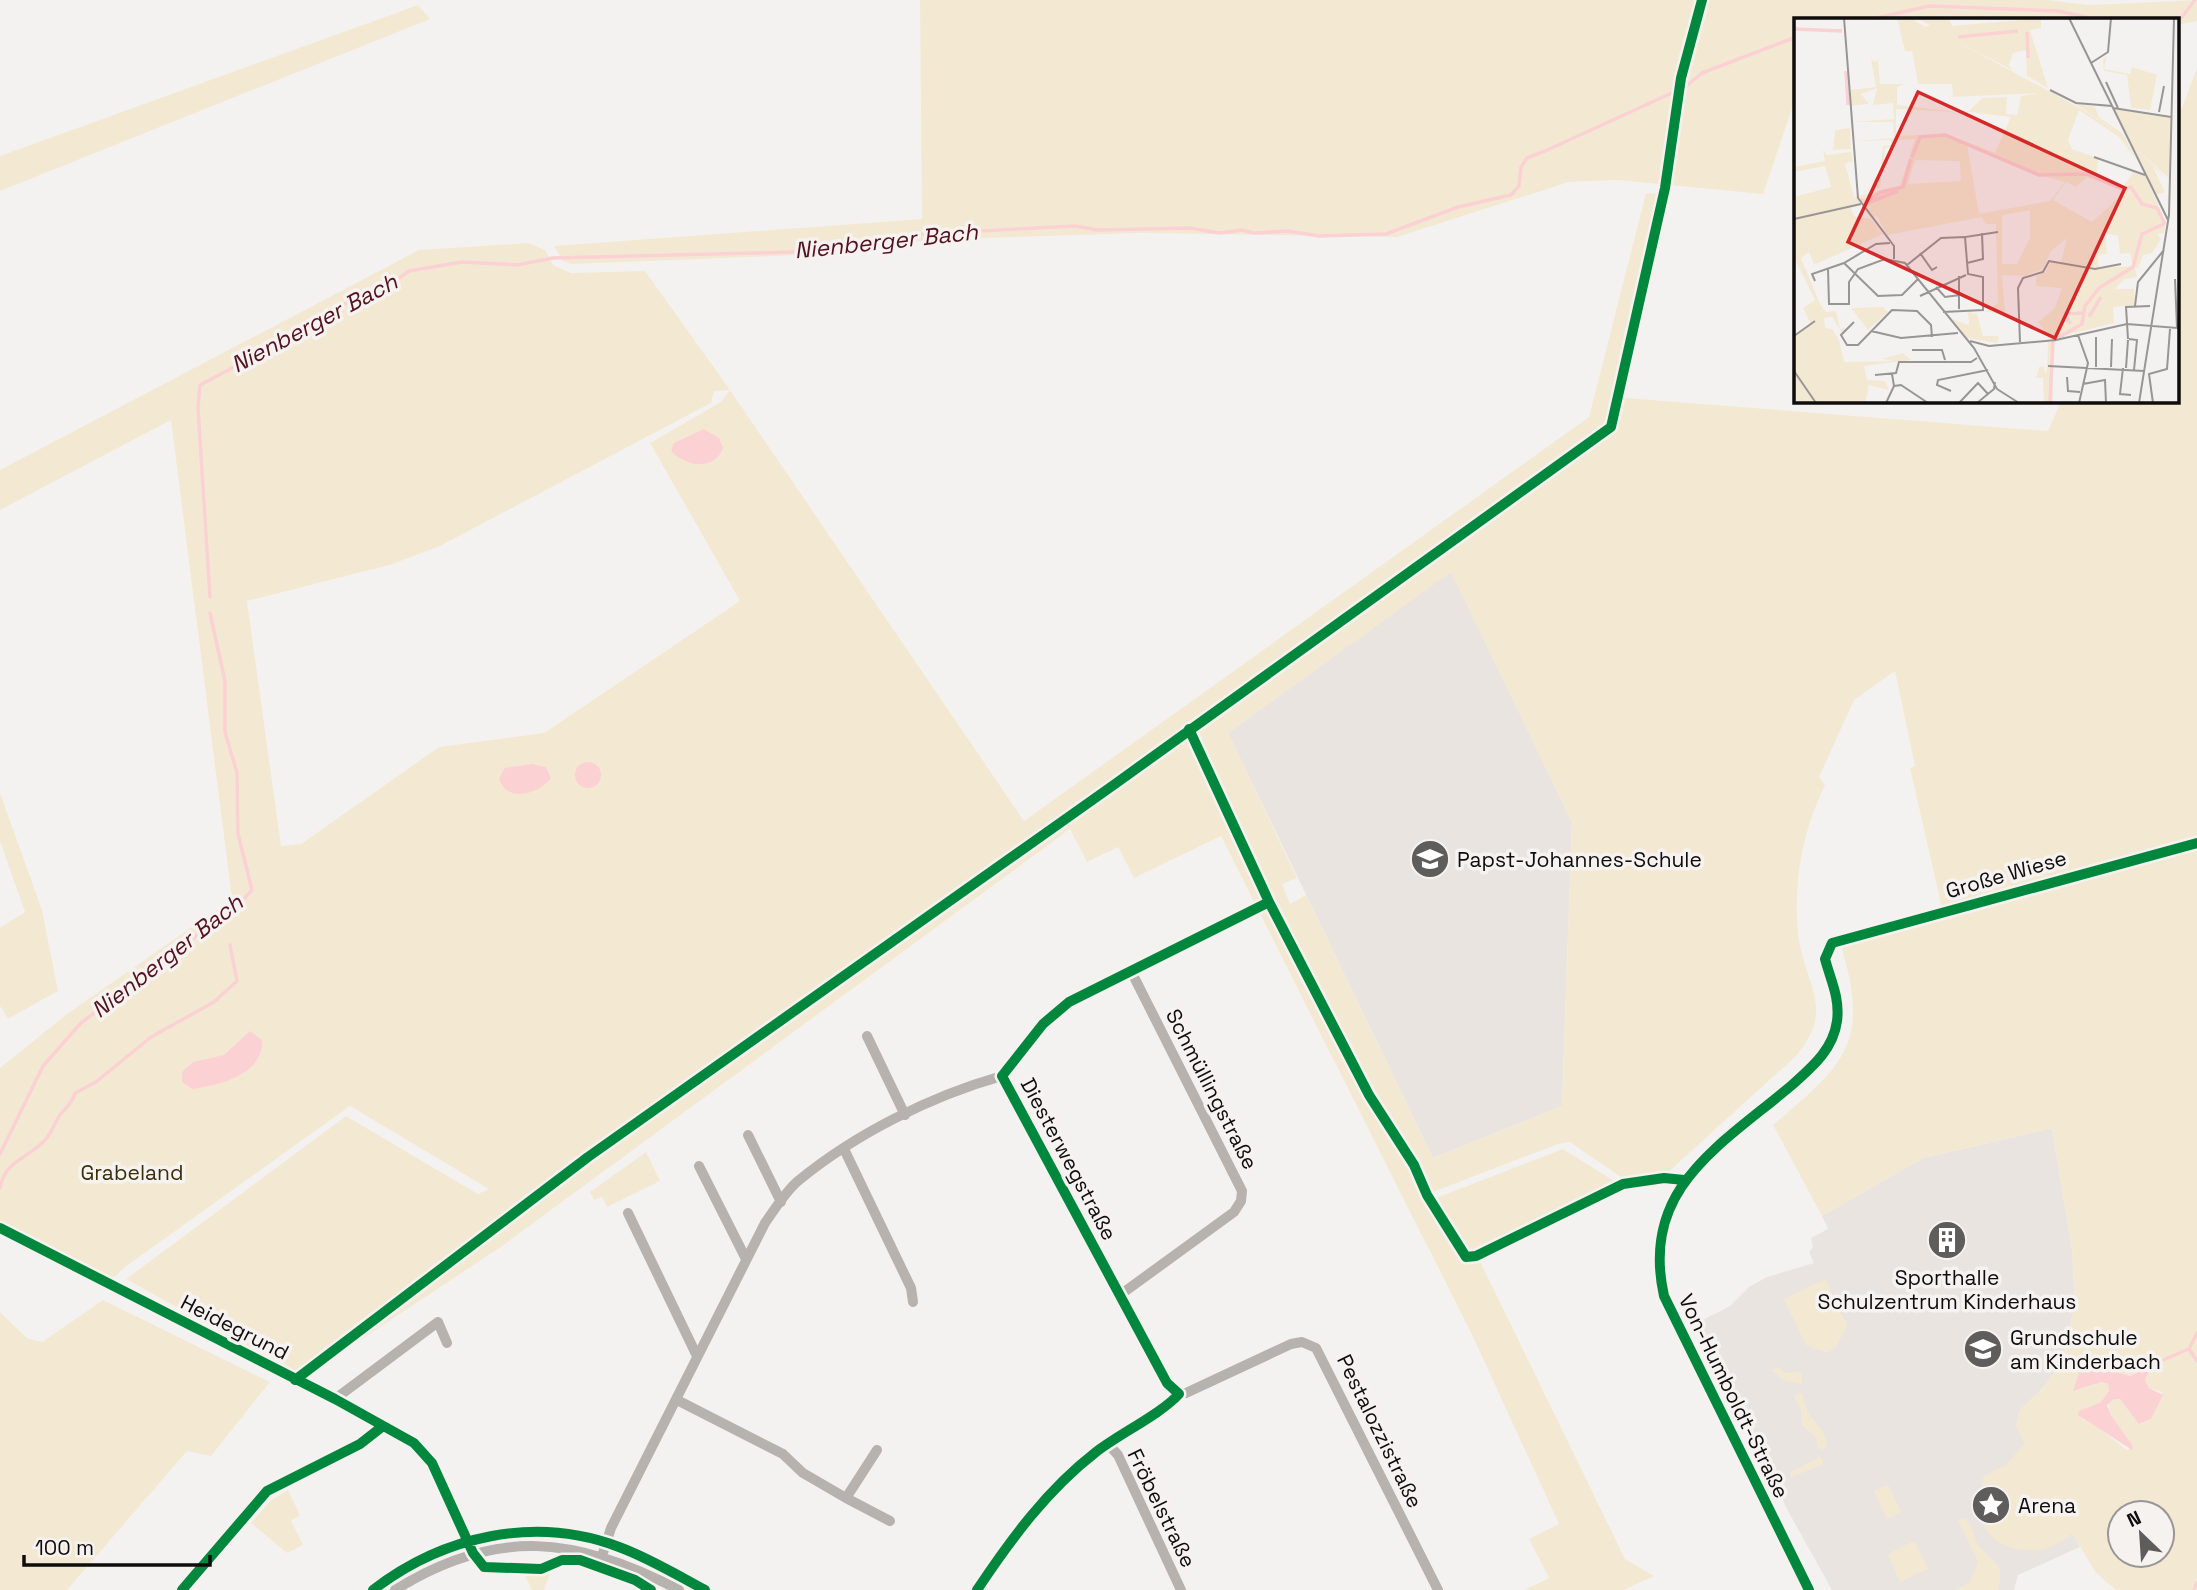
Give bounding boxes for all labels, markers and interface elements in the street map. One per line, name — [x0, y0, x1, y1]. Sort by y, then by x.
inset map — [1794, 18, 2180, 402]
water label: Nienberger Bach — [793, 216, 980, 266]
water label: Nienberger Bach — [226, 266, 403, 379]
school or university icon: Papst-Johannes-Schule — [1409, 838, 1451, 880]
street label: Große Wiese — [1942, 844, 2070, 904]
place label: Papst-Johannes-Schule — [1457, 846, 1702, 873]
water label: Nienberger Bach — [85, 887, 250, 1025]
street label: Schmüllingstraße — [1160, 1004, 1264, 1174]
street label: Diesterwegstraße — [1015, 1073, 1123, 1245]
park label: Grabeland — [80, 1159, 184, 1186]
building icon: Sporthalle Schulzentrum Kinderhaus — [1926, 1219, 1968, 1261]
place label: Sporthalle Schulzentrum Kinderhaus — [1818, 1264, 2076, 1315]
street label: Heidegrund — [176, 1288, 294, 1366]
street label: Von-Humboldt-Straße — [1673, 1289, 1795, 1503]
place label: Grundschule am Kinderbach — [2010, 1324, 2161, 1375]
school or university icon: Grundschule am Kinderbach — [1962, 1328, 2004, 1370]
street label: Pestalozzistraße — [1331, 1350, 1429, 1512]
street label: Fröbelstraße — [1122, 1444, 1202, 1572]
place icon: Arena — [1970, 1484, 2012, 1526]
place label: Arena — [2018, 1492, 2076, 1519]
north arrow — [2106, 1499, 2176, 1569]
text: N — [2123, 1505, 2145, 1533]
scale bar — [24, 1524, 210, 1568]
text: 100 m — [35, 1534, 94, 1561]

